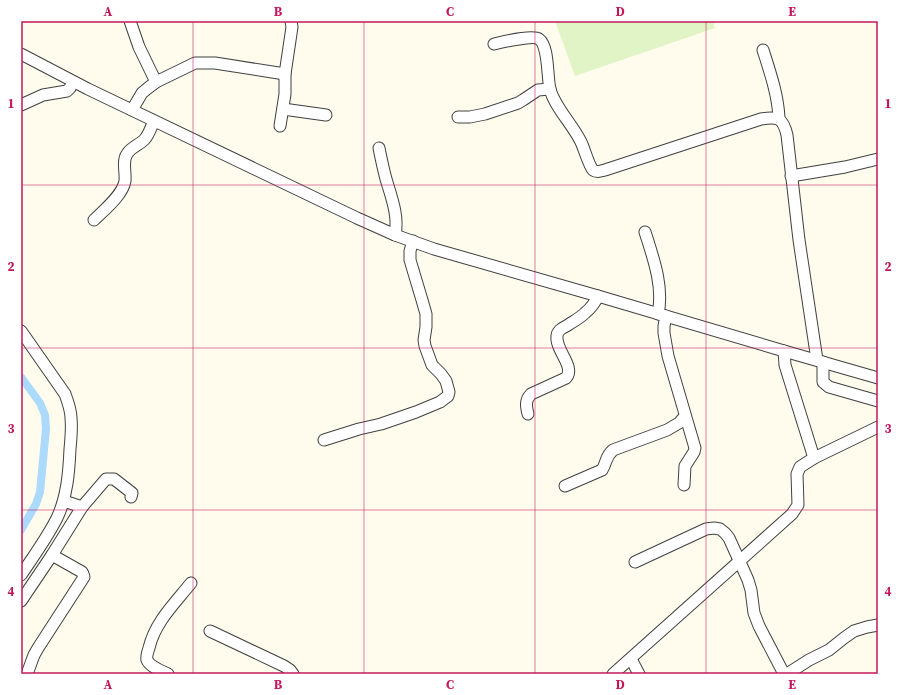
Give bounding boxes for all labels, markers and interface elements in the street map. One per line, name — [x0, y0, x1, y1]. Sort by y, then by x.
text: A — [104, 3, 113, 20]
text: B — [274, 3, 283, 20]
text: C — [446, 3, 454, 20]
text: D — [615, 3, 625, 20]
text: E — [788, 3, 796, 20]
text: 1 — [7, 95, 15, 112]
text: 1 — [884, 95, 892, 112]
text: 2 — [7, 258, 15, 275]
text: 2 — [884, 258, 892, 275]
text: 3 — [7, 420, 15, 437]
text: 3 — [884, 420, 892, 437]
text: 4 — [7, 583, 15, 600]
text: 4 — [884, 583, 892, 600]
text: A — [104, 676, 113, 693]
text: B — [274, 676, 283, 693]
text: C — [446, 676, 454, 693]
text: D — [615, 676, 625, 693]
text: E — [788, 676, 796, 693]

